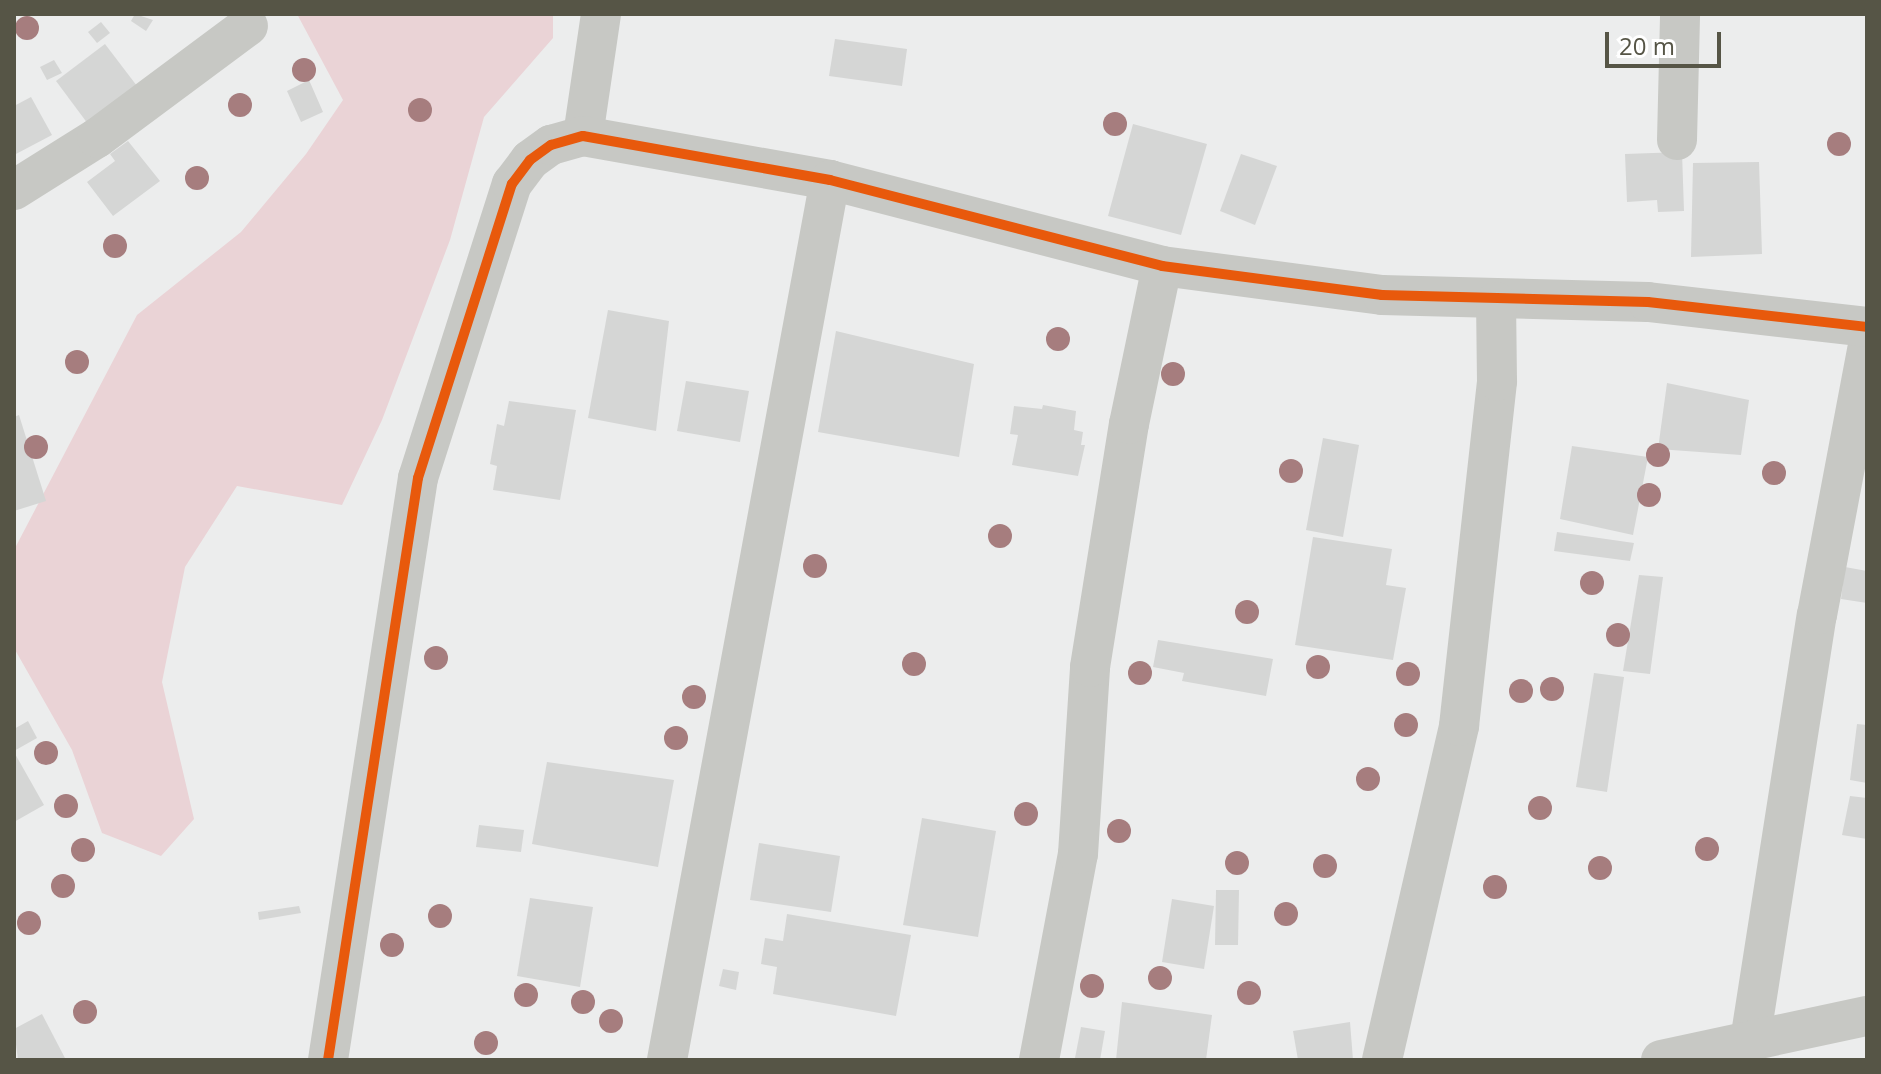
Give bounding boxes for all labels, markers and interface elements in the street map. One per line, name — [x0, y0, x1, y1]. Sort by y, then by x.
scale bar — [1609, 16, 1725, 66]
text: 20 m — [1619, 29, 1675, 62]

